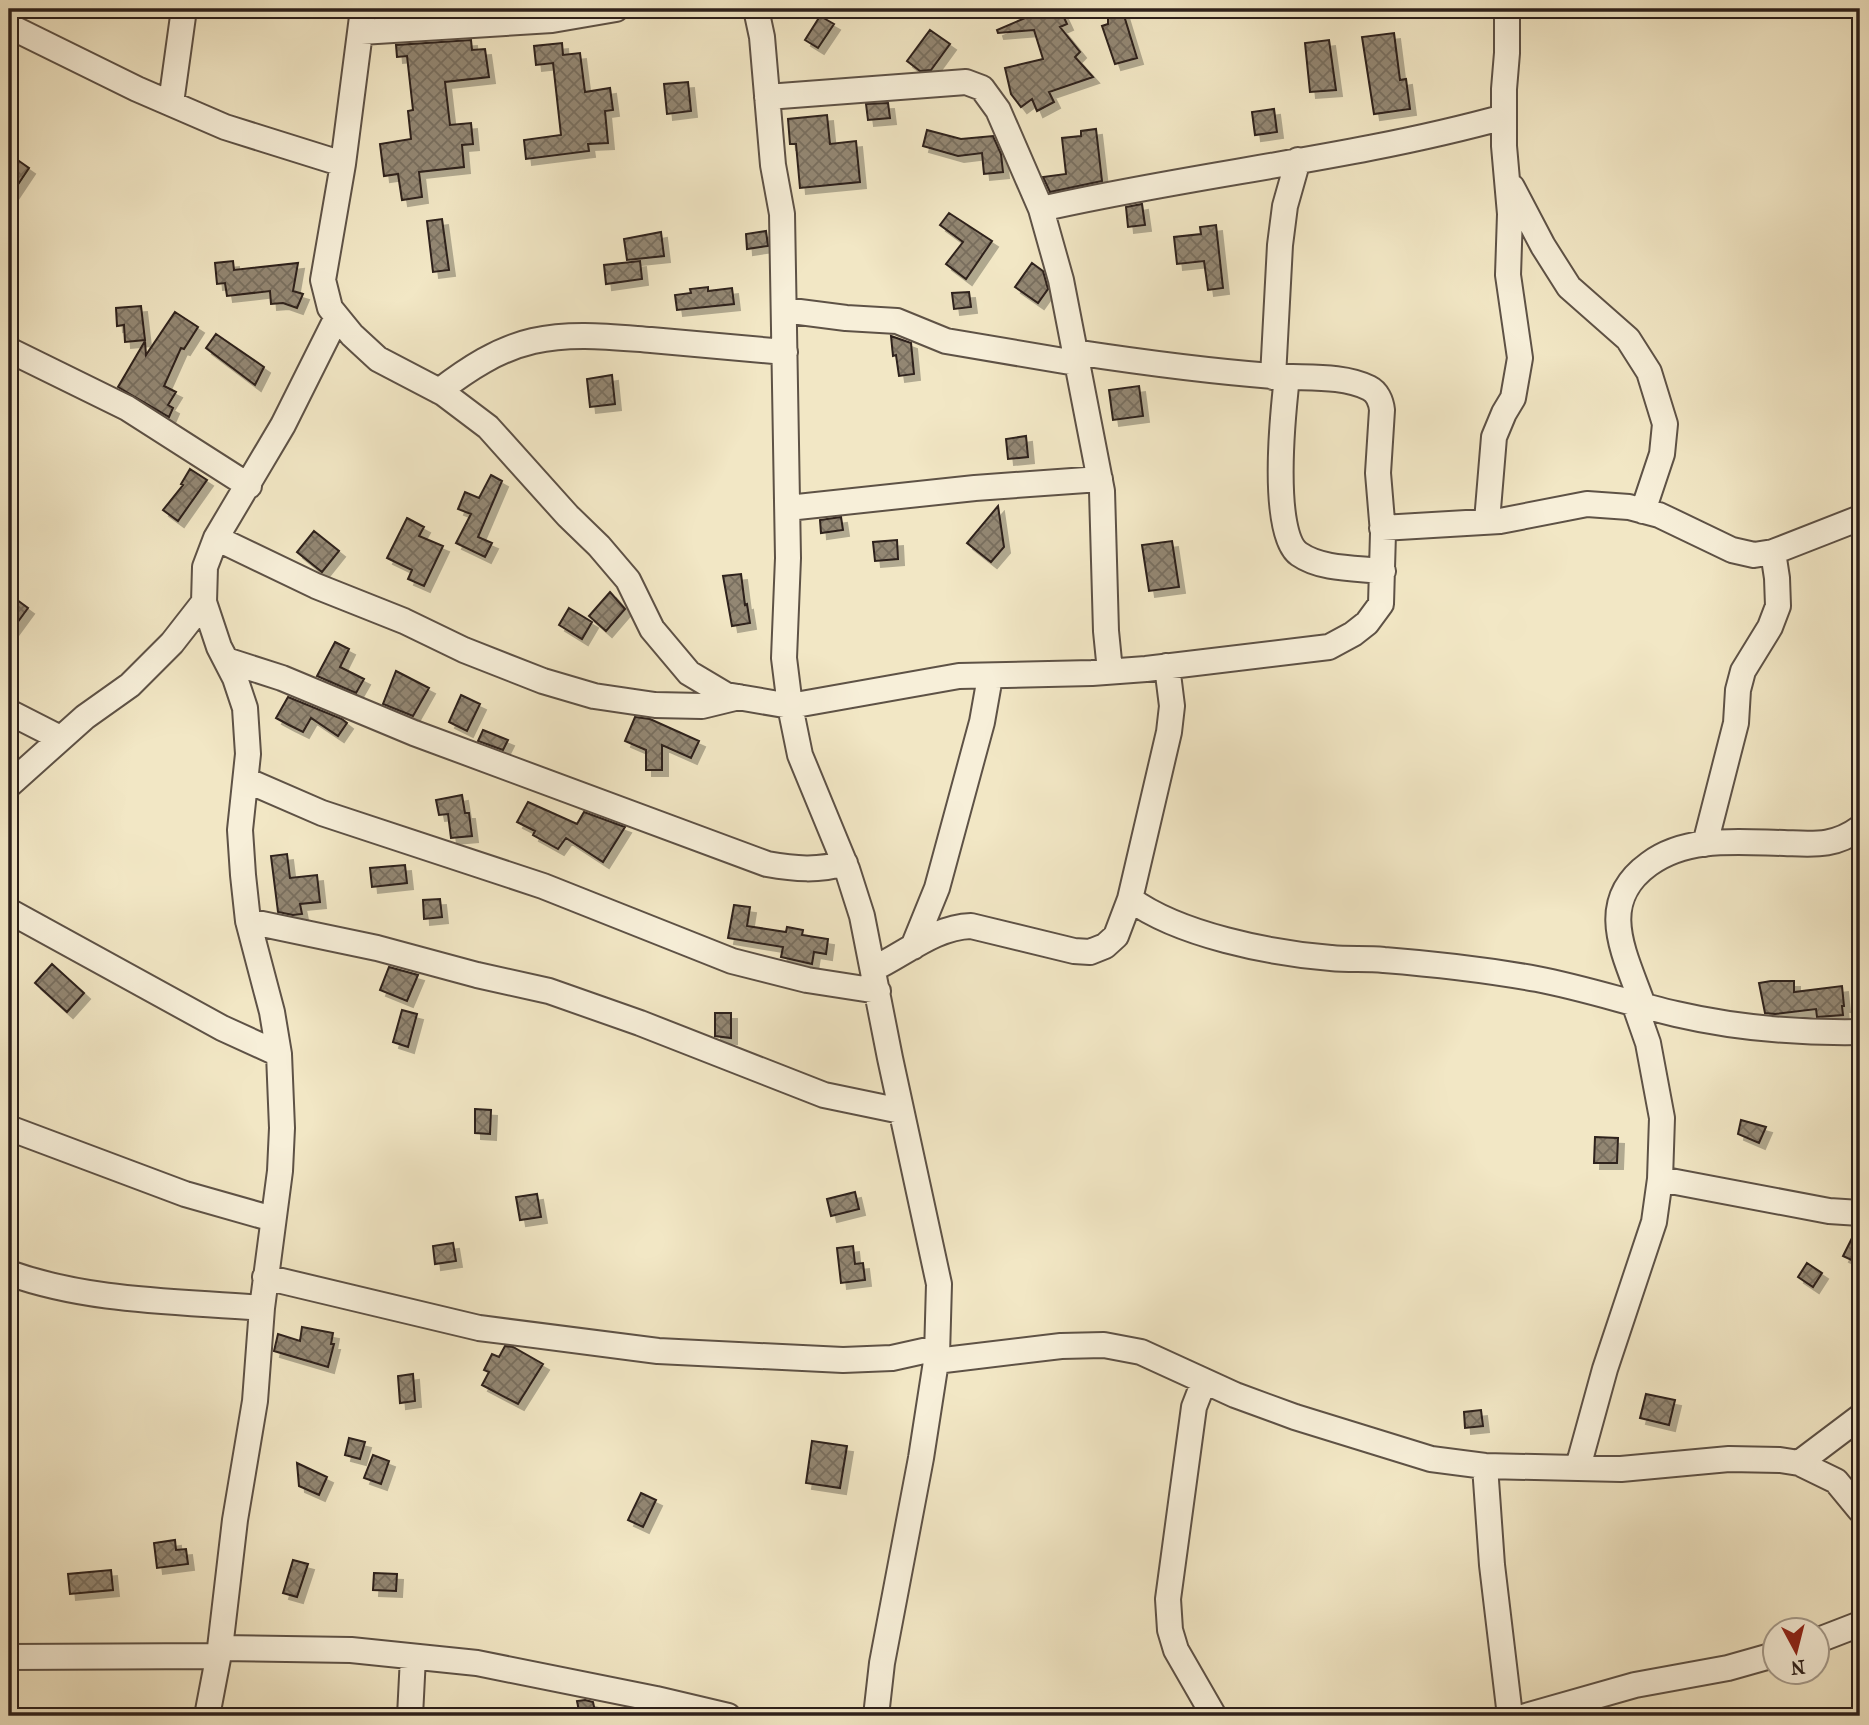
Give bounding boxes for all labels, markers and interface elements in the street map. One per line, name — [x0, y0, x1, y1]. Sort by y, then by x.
north arrow — [1760, 1616, 1830, 1686]
text: N — [1789, 1655, 1806, 1679]

